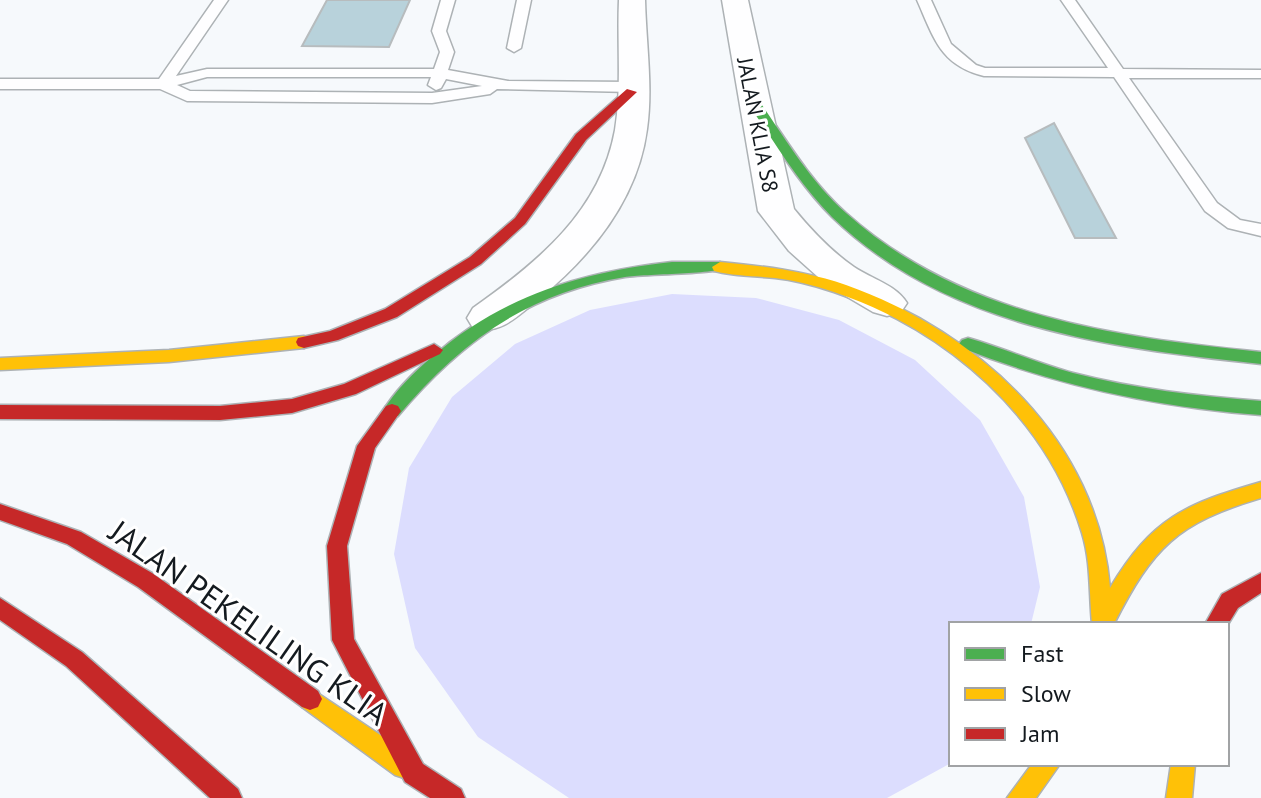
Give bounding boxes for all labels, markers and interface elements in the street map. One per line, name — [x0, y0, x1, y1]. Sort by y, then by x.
street label: JALAN KLIA S8 — [731, 54, 785, 195]
street label: JALAN PEKELILING KLIA — [100, 509, 397, 734]
legend — [949, 622, 1229, 766]
text: Fast — [1021, 638, 1064, 669]
text: Slow — [1021, 678, 1071, 709]
text: Jam — [1020, 718, 1059, 749]

